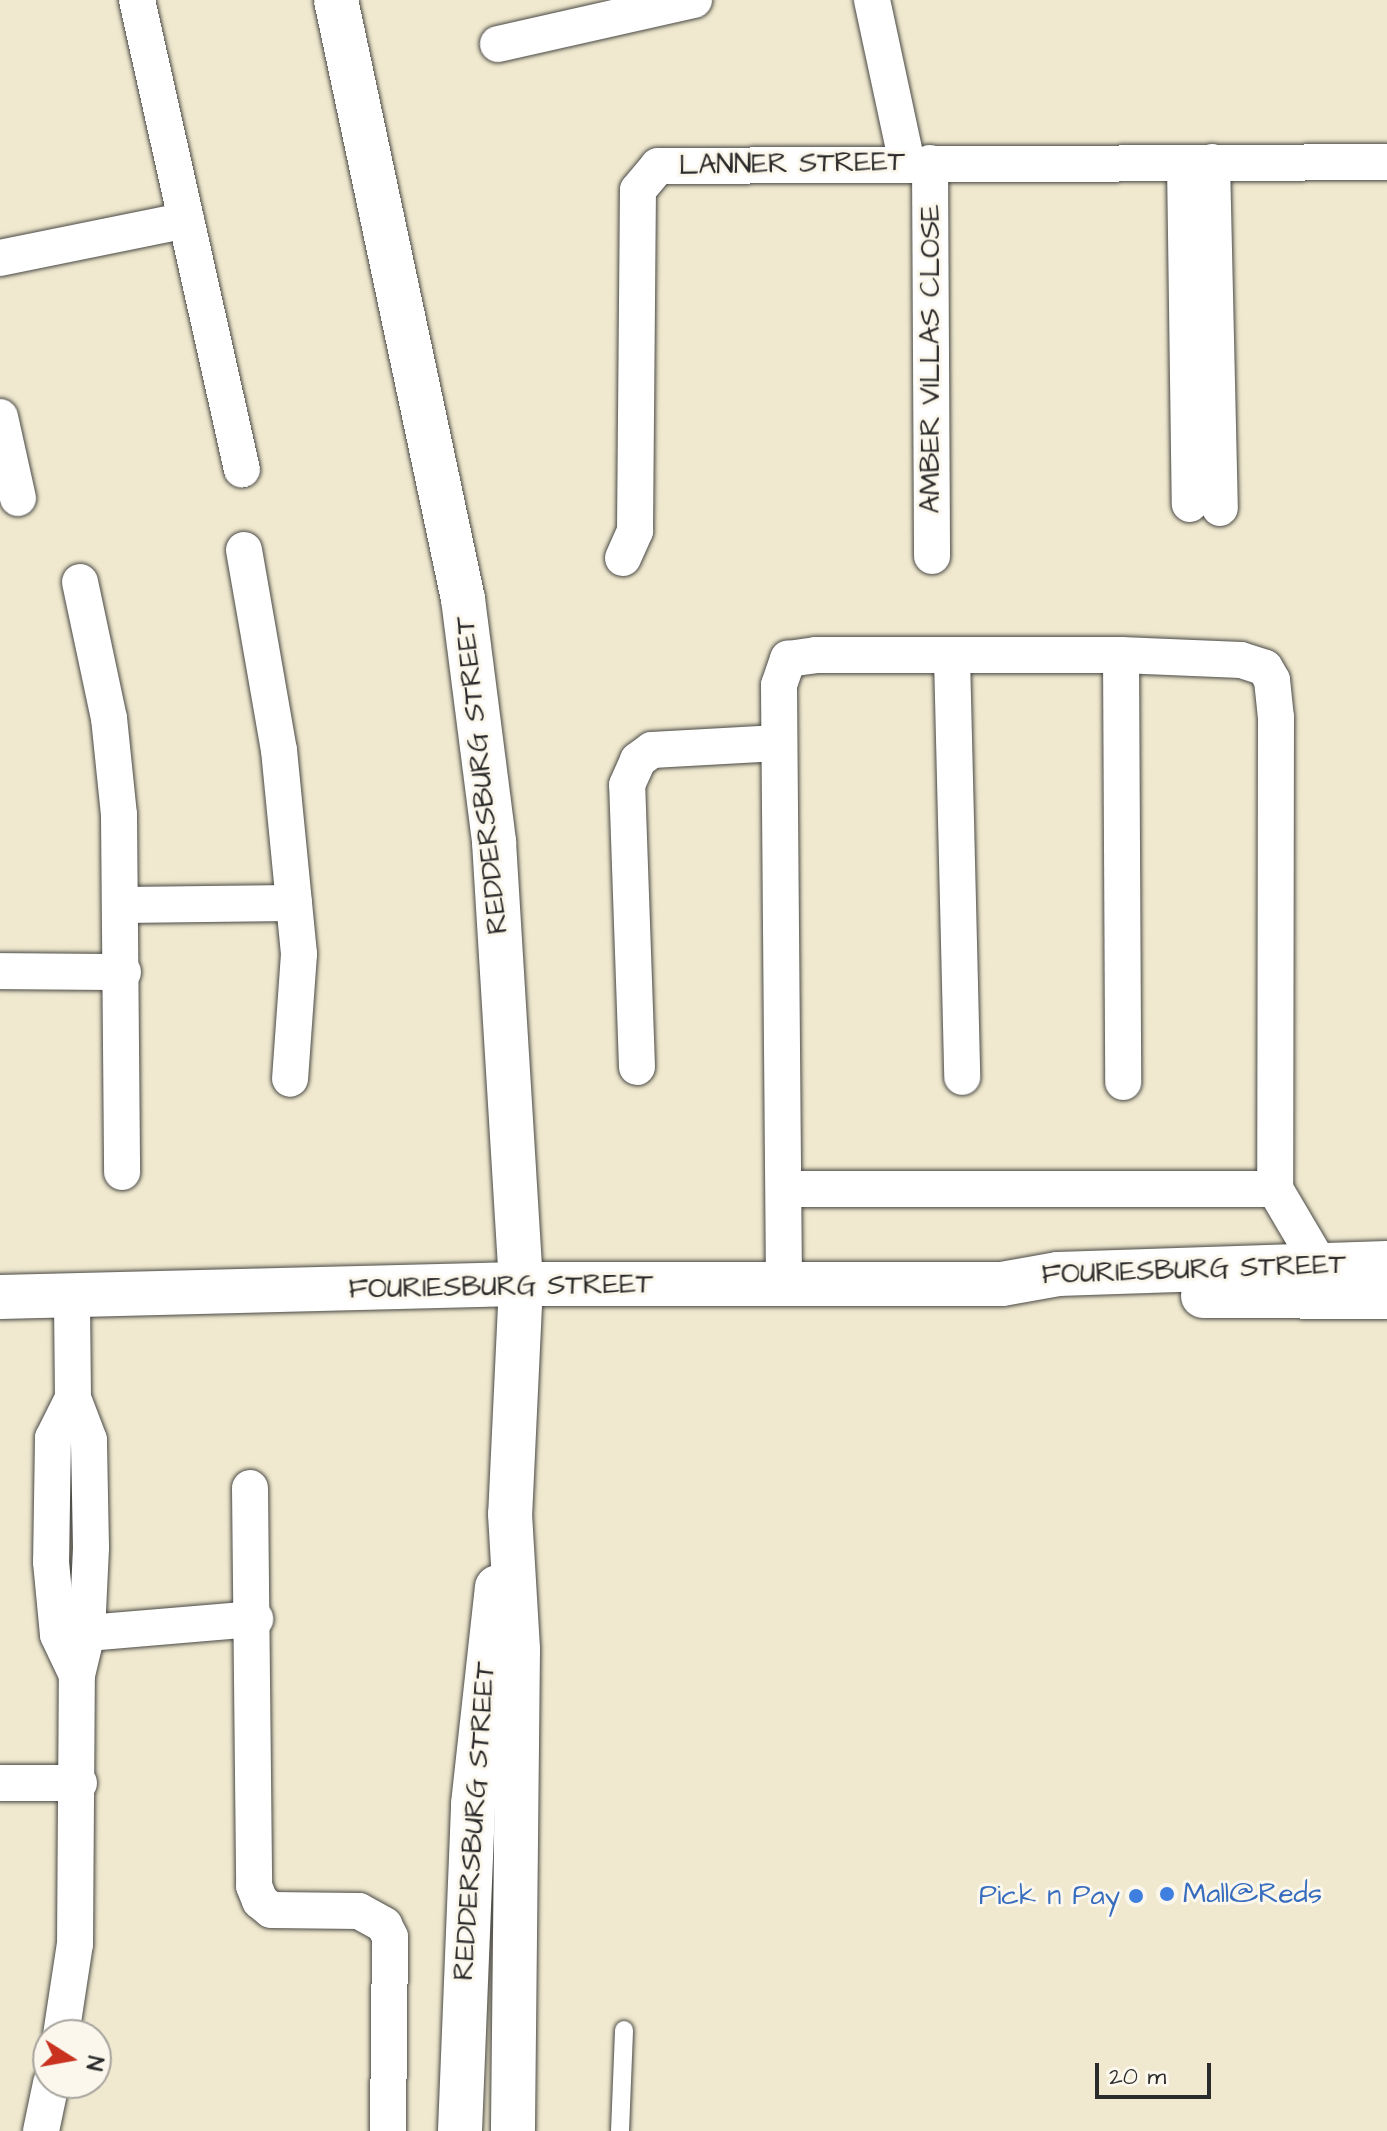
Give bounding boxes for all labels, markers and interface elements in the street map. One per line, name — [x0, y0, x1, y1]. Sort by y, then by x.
street label: LANNER STREET — [679, 145, 905, 183]
street label: AMBER VILLAS CLOSE — [914, 205, 948, 513]
street label: REDDERSBURG STREET — [449, 614, 515, 936]
street label: FOURIESBURG STREET — [1041, 1248, 1347, 1292]
street label: FOURIESBURG STREET — [348, 1268, 654, 1306]
street label: REDDERSBURG STREET — [447, 1660, 503, 1982]
place label: Mall@Reds — [1183, 1877, 1322, 1911]
place label: Pick n Pay — [979, 1879, 1120, 1913]
marker: Mall@Reds — [1158, 1885, 1176, 1903]
marker: Pick n Pay — [1127, 1887, 1145, 1905]
north arrow — [32, 2019, 112, 2099]
scale bar — [1099, 2047, 1215, 2097]
text: N — [78, 2054, 111, 2073]
text: 20 m — [1109, 2060, 1166, 2094]

